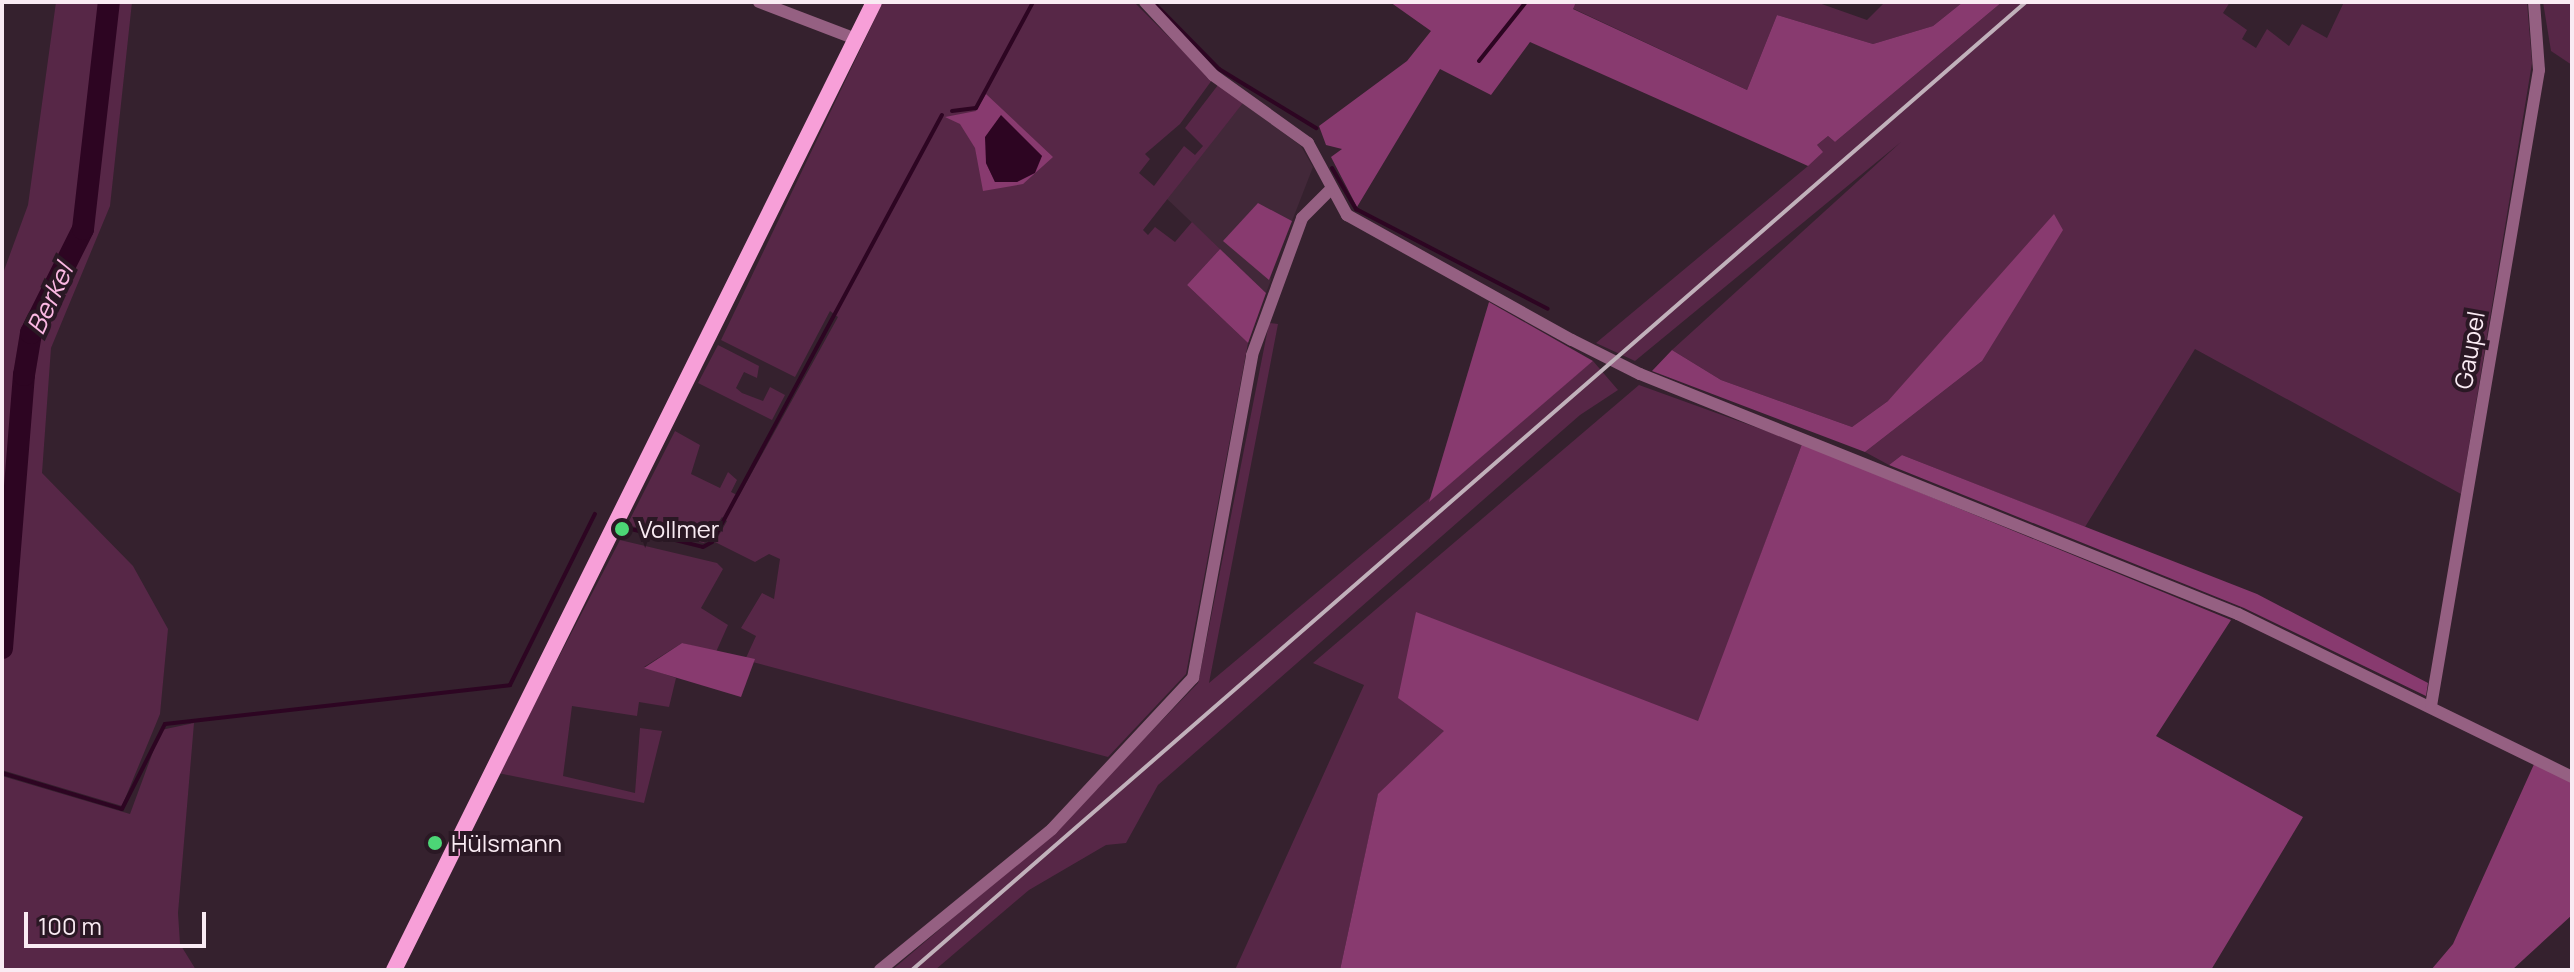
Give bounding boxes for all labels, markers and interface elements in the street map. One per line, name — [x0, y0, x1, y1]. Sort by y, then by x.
water label: Berkel — [20, 259, 80, 339]
street label: Gaupel — [2448, 309, 2490, 391]
place label: Vollmer — [638, 515, 719, 543]
marker: Vollmer — [613, 520, 631, 538]
place label: Hülsmann — [451, 829, 562, 857]
marker: Hülsmann — [426, 834, 444, 852]
scale bar — [28, 896, 210, 946]
text: 100 m — [38, 909, 102, 942]

